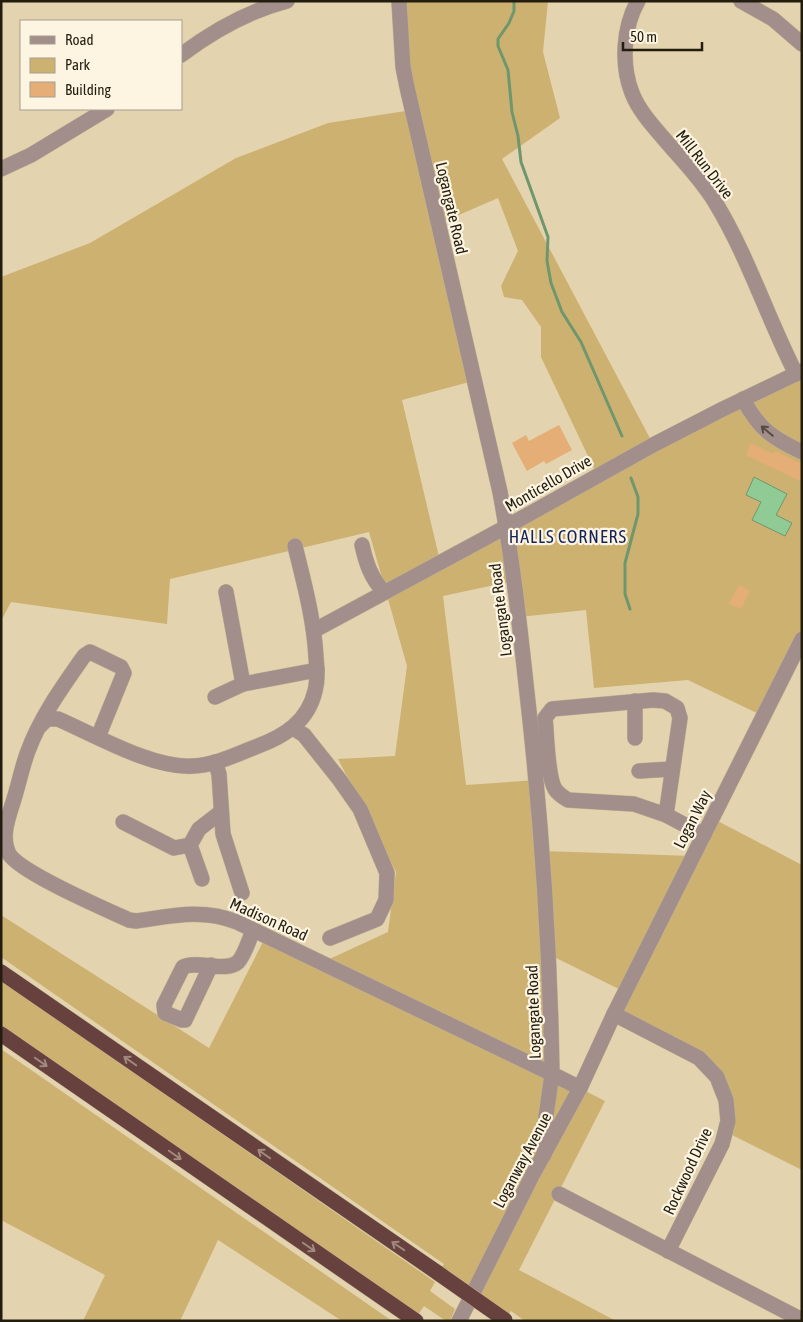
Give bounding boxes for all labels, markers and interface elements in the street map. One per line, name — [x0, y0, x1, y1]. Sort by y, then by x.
legend — [20, 20, 182, 110]
scale bar — [623, 20, 702, 52]
text: 50 m — [630, 28, 657, 45]
text: Road — [65, 31, 94, 48]
text: Park — [65, 56, 90, 73]
text: Building — [65, 81, 111, 98]
street label: Mill Run Drive — [673, 126, 737, 202]
street label: Logangate Road — [432, 160, 471, 256]
one-way arrow — [761, 426, 774, 437]
street label: Monticello Drive — [502, 451, 594, 515]
district label: HALLS CORNERS — [509, 526, 627, 547]
street label: Logangate Road — [485, 562, 516, 658]
street label: Logan Way — [670, 787, 715, 852]
street label: Madison Road — [227, 894, 311, 944]
street label: Logangate Road — [522, 965, 545, 1059]
one-way arrow — [124, 1056, 138, 1066]
one-way arrow — [34, 1057, 48, 1067]
street label: Loganway Avenue — [489, 1109, 556, 1211]
street label: Rockwood Drive — [659, 1125, 715, 1217]
one-way arrow — [257, 1149, 271, 1159]
one-way arrow — [168, 1150, 182, 1160]
one-way arrow — [391, 1241, 405, 1251]
one-way arrow — [302, 1242, 316, 1252]

